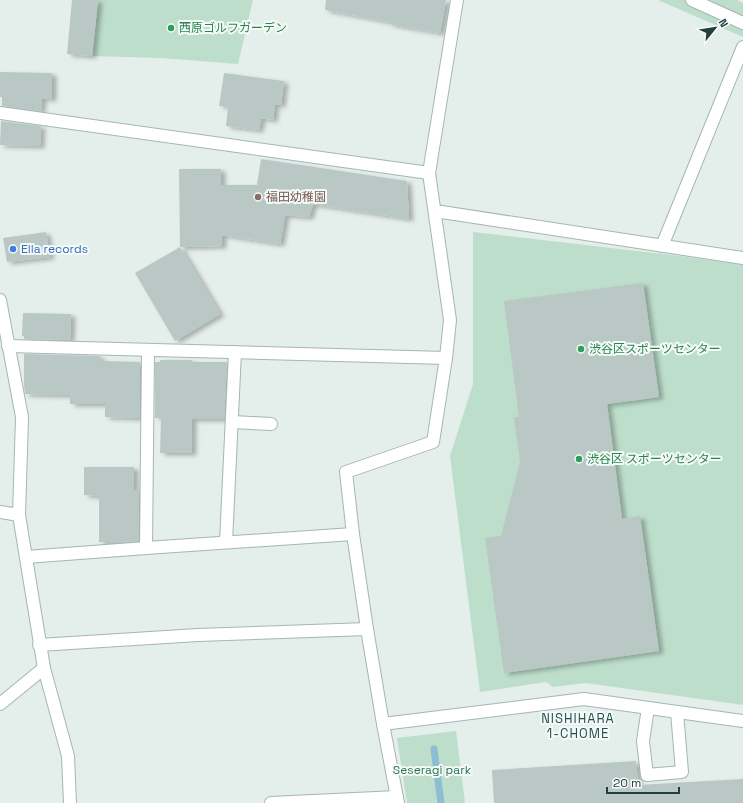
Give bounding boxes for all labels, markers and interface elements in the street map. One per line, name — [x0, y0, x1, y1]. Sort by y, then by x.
north arrow — [695, 8, 735, 48]
text: N — [716, 16, 732, 30]
place label: 西原ゴルフガーデン — [179, 20, 287, 36]
marker: 西原ゴルフガーデン — [166, 23, 176, 33]
place label: 福田幼稚園 — [266, 189, 326, 205]
marker: 福田幼稚園 — [253, 192, 263, 202]
place label: Ella records — [21, 241, 88, 257]
marker: Ella records — [8, 244, 18, 254]
place label: 渋谷区スポーツセンター — [589, 341, 721, 357]
marker: 渋谷区スポーツセンター — [576, 344, 586, 354]
place label: 渋谷区 スポーツセンター — [587, 451, 722, 467]
marker: 渋谷区 スポーツセンター — [574, 454, 584, 464]
district label: NISHIHARA 1-CHOME — [541, 710, 615, 742]
park label: Seseragi park — [393, 762, 472, 778]
scale bar — [607, 769, 679, 795]
text: 20 m — [613, 775, 641, 791]

